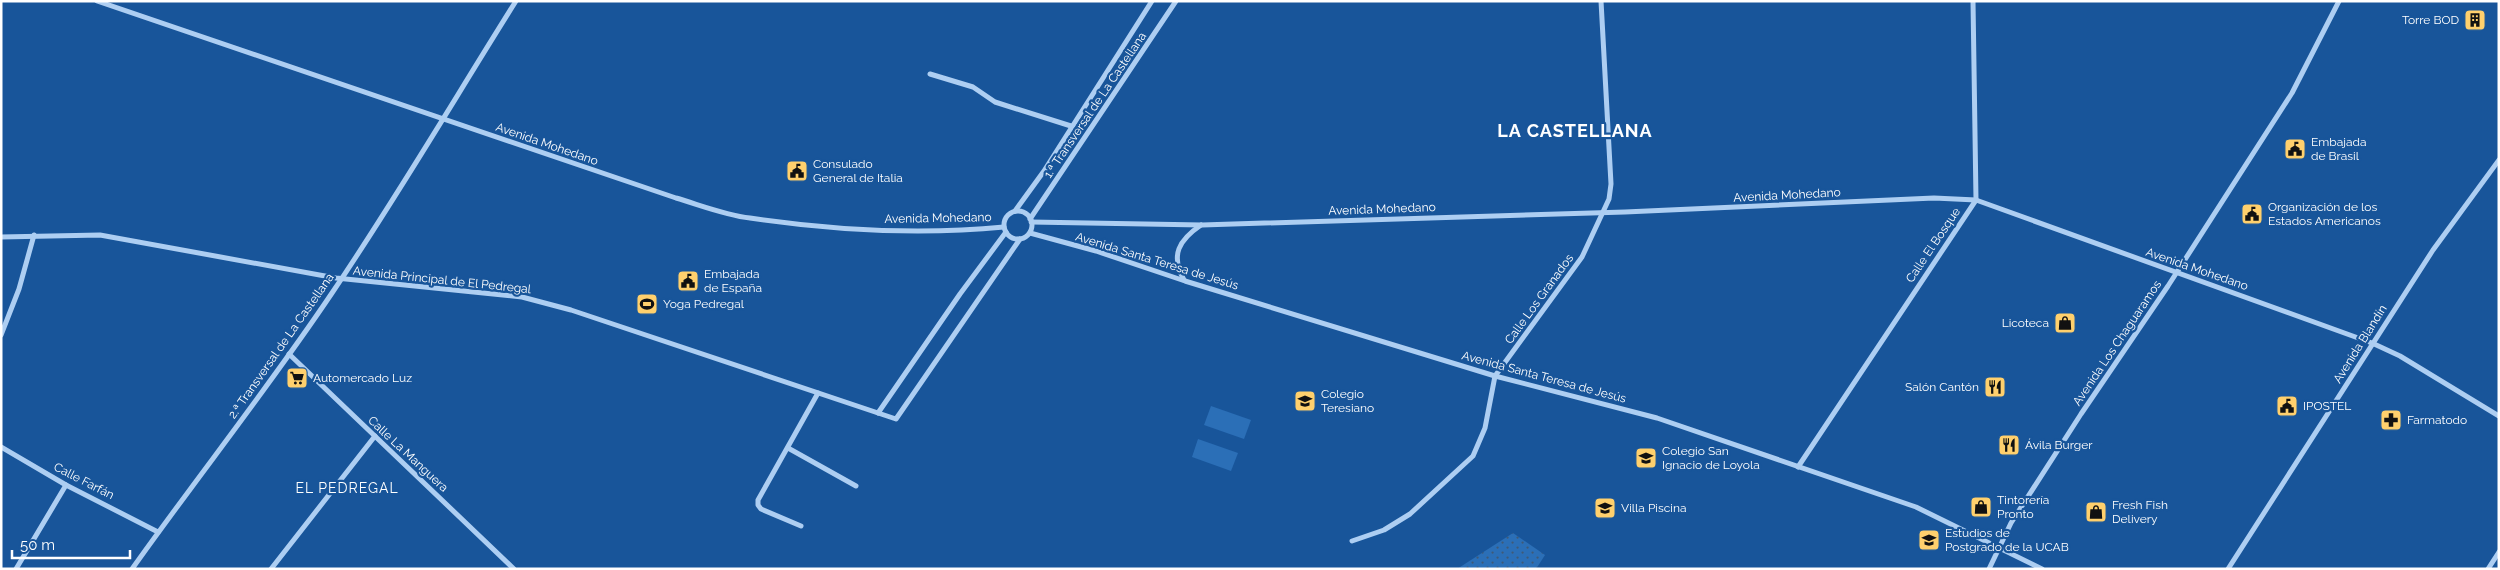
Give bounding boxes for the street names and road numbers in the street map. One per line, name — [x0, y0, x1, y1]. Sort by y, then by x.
street label: 1.ª Transversal de La Castellana — [1041, 29, 1149, 181]
street label: Avenida Mohedano — [494, 120, 600, 168]
street label: Avenida Mohedano — [1733, 185, 1841, 205]
street label: Avenida Mohedano — [1328, 200, 1436, 218]
street label: Calle El Bosque — [1903, 205, 1963, 285]
street label: Avenida Mohedano — [884, 210, 992, 226]
street label: Avenida Santa Teresa de Jesús — [1074, 229, 1240, 293]
street label: Avenida Mohedano — [2144, 245, 2250, 293]
street label: Calle Los Granados — [1502, 251, 1576, 347]
street label: Avenida Principal de El Pedregal — [352, 264, 532, 296]
street label: 2.ª Transversal de La Castellana — [225, 271, 337, 421]
street label: Avenida Los Chaguaramos — [2070, 278, 2164, 408]
street label: Avenida Blandín — [2330, 302, 2390, 386]
street label: Avenida Santa Teresa de Jesús — [1460, 348, 1628, 406]
street label: Calle La Manguera — [365, 413, 451, 495]
street label: Calle Farfán — [51, 460, 117, 502]

